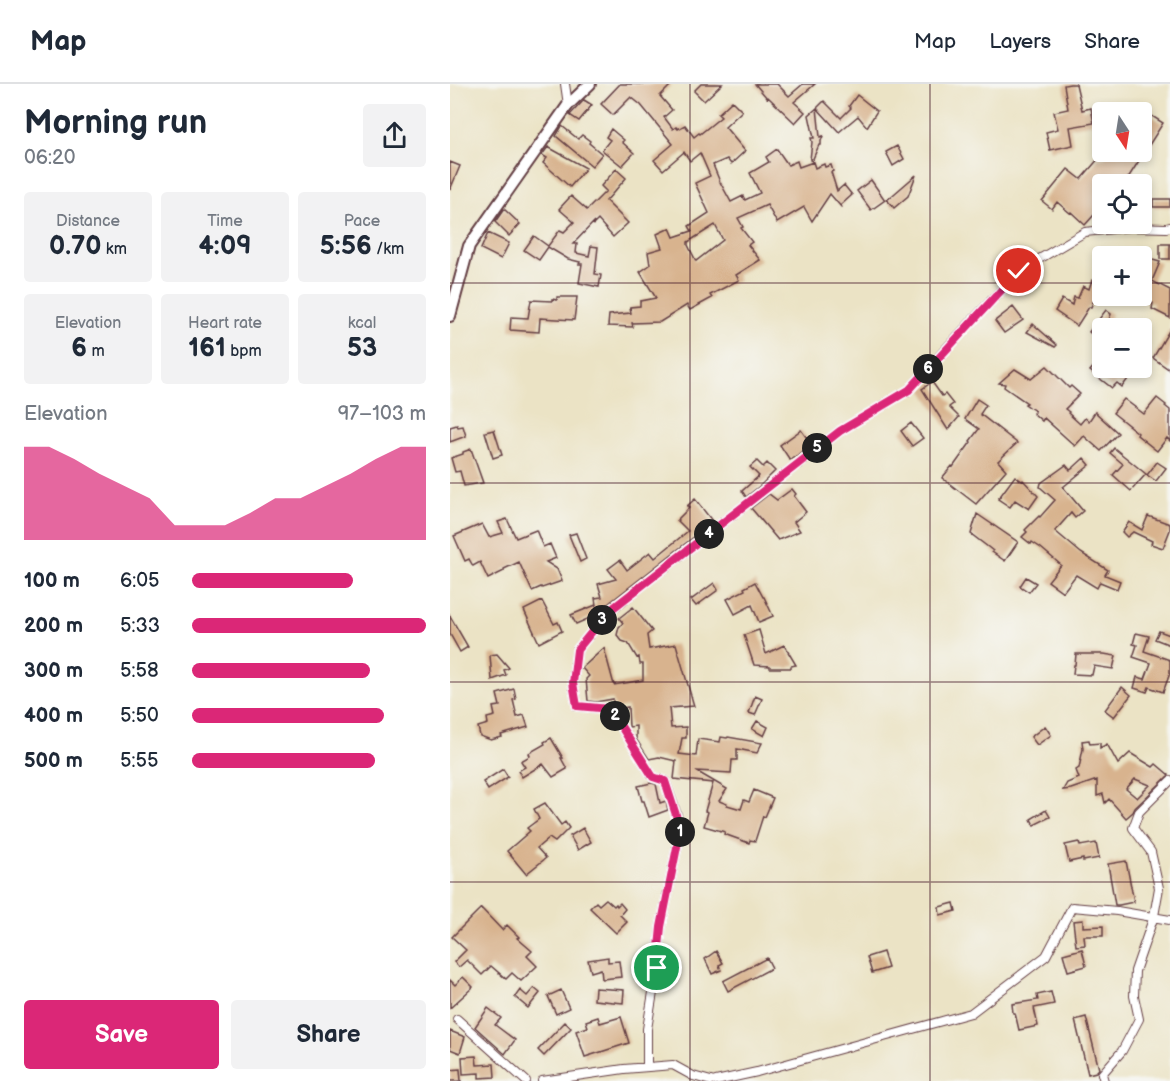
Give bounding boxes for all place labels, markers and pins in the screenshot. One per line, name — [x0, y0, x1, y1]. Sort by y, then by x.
pin — [993, 245, 1044, 296]
pin: 6 — [913, 354, 943, 384]
pin: 5 — [802, 433, 832, 463]
pin: 4 — [694, 519, 724, 549]
pin: 3 — [587, 605, 617, 635]
pin: 2 — [600, 701, 630, 731]
pin: 1 — [665, 817, 695, 847]
pin — [631, 942, 682, 993]

